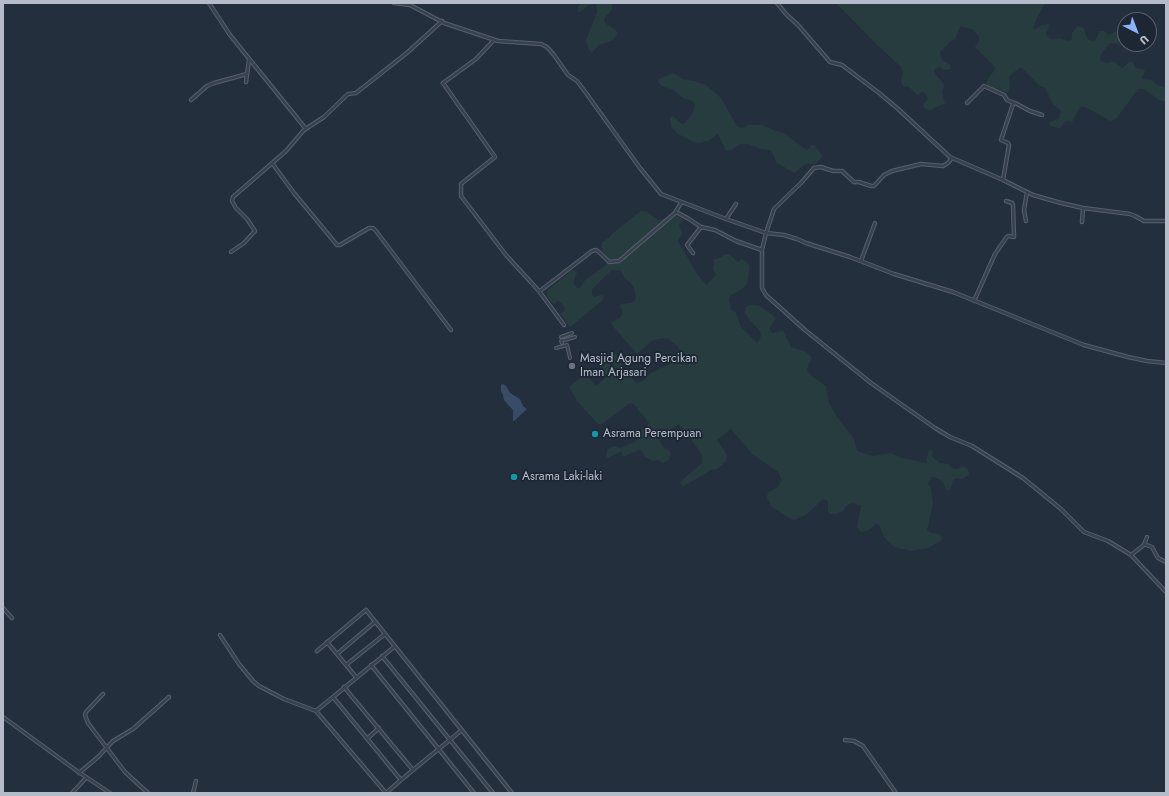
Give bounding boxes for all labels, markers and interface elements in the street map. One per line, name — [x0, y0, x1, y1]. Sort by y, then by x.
north arrow — [1117, 12, 1157, 52]
text: U — [1136, 32, 1153, 49]
place label: Masjid Agung Percikan Iman Arjasari — [580, 352, 697, 380]
marker: Masjid Agung Percikan Iman Arjasari — [567, 361, 577, 371]
place label: Asrama Perempuan — [603, 427, 701, 441]
marker: Asrama Perempuan — [590, 429, 600, 439]
place label: Asrama Laki-laki — [522, 470, 602, 484]
marker: Asrama Laki-laki — [509, 472, 519, 482]

